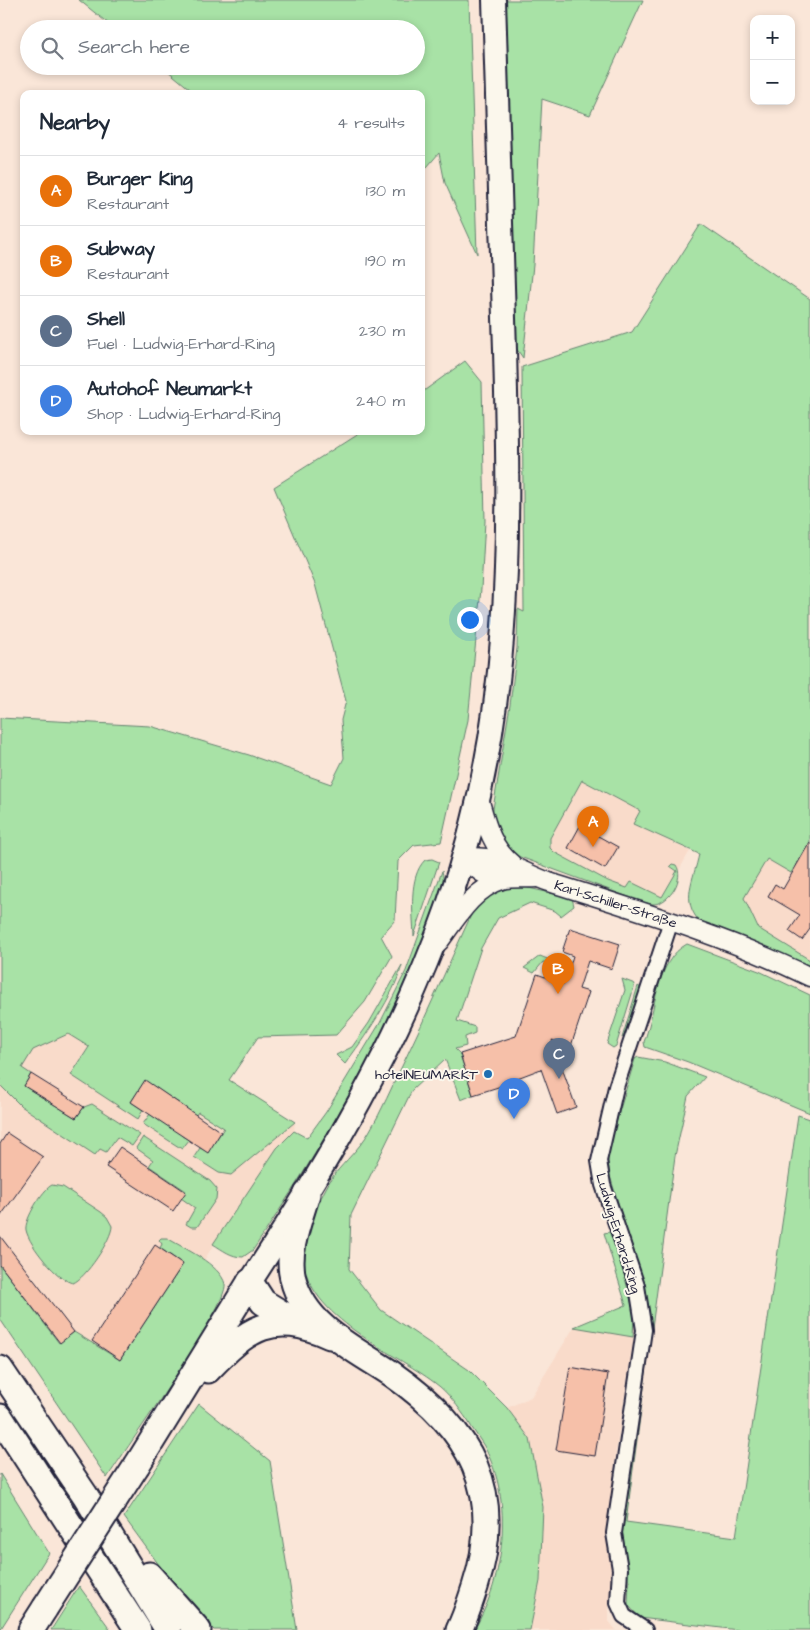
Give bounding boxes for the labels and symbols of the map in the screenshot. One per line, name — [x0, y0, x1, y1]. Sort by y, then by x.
your location — [457, 607, 483, 633]
pin: A — [577, 806, 609, 847]
street label: Karl-Schiller-Straße — [552, 875, 680, 934]
pin: B — [542, 953, 574, 994]
pin: C — [543, 1038, 575, 1079]
place label: hotelNEUMARKT — [375, 1065, 478, 1085]
marker: hotelNEUMARKT — [482, 1068, 494, 1080]
pin: D — [498, 1078, 530, 1119]
street label: Ludwig-Erhard-Ring — [590, 1171, 646, 1296]

